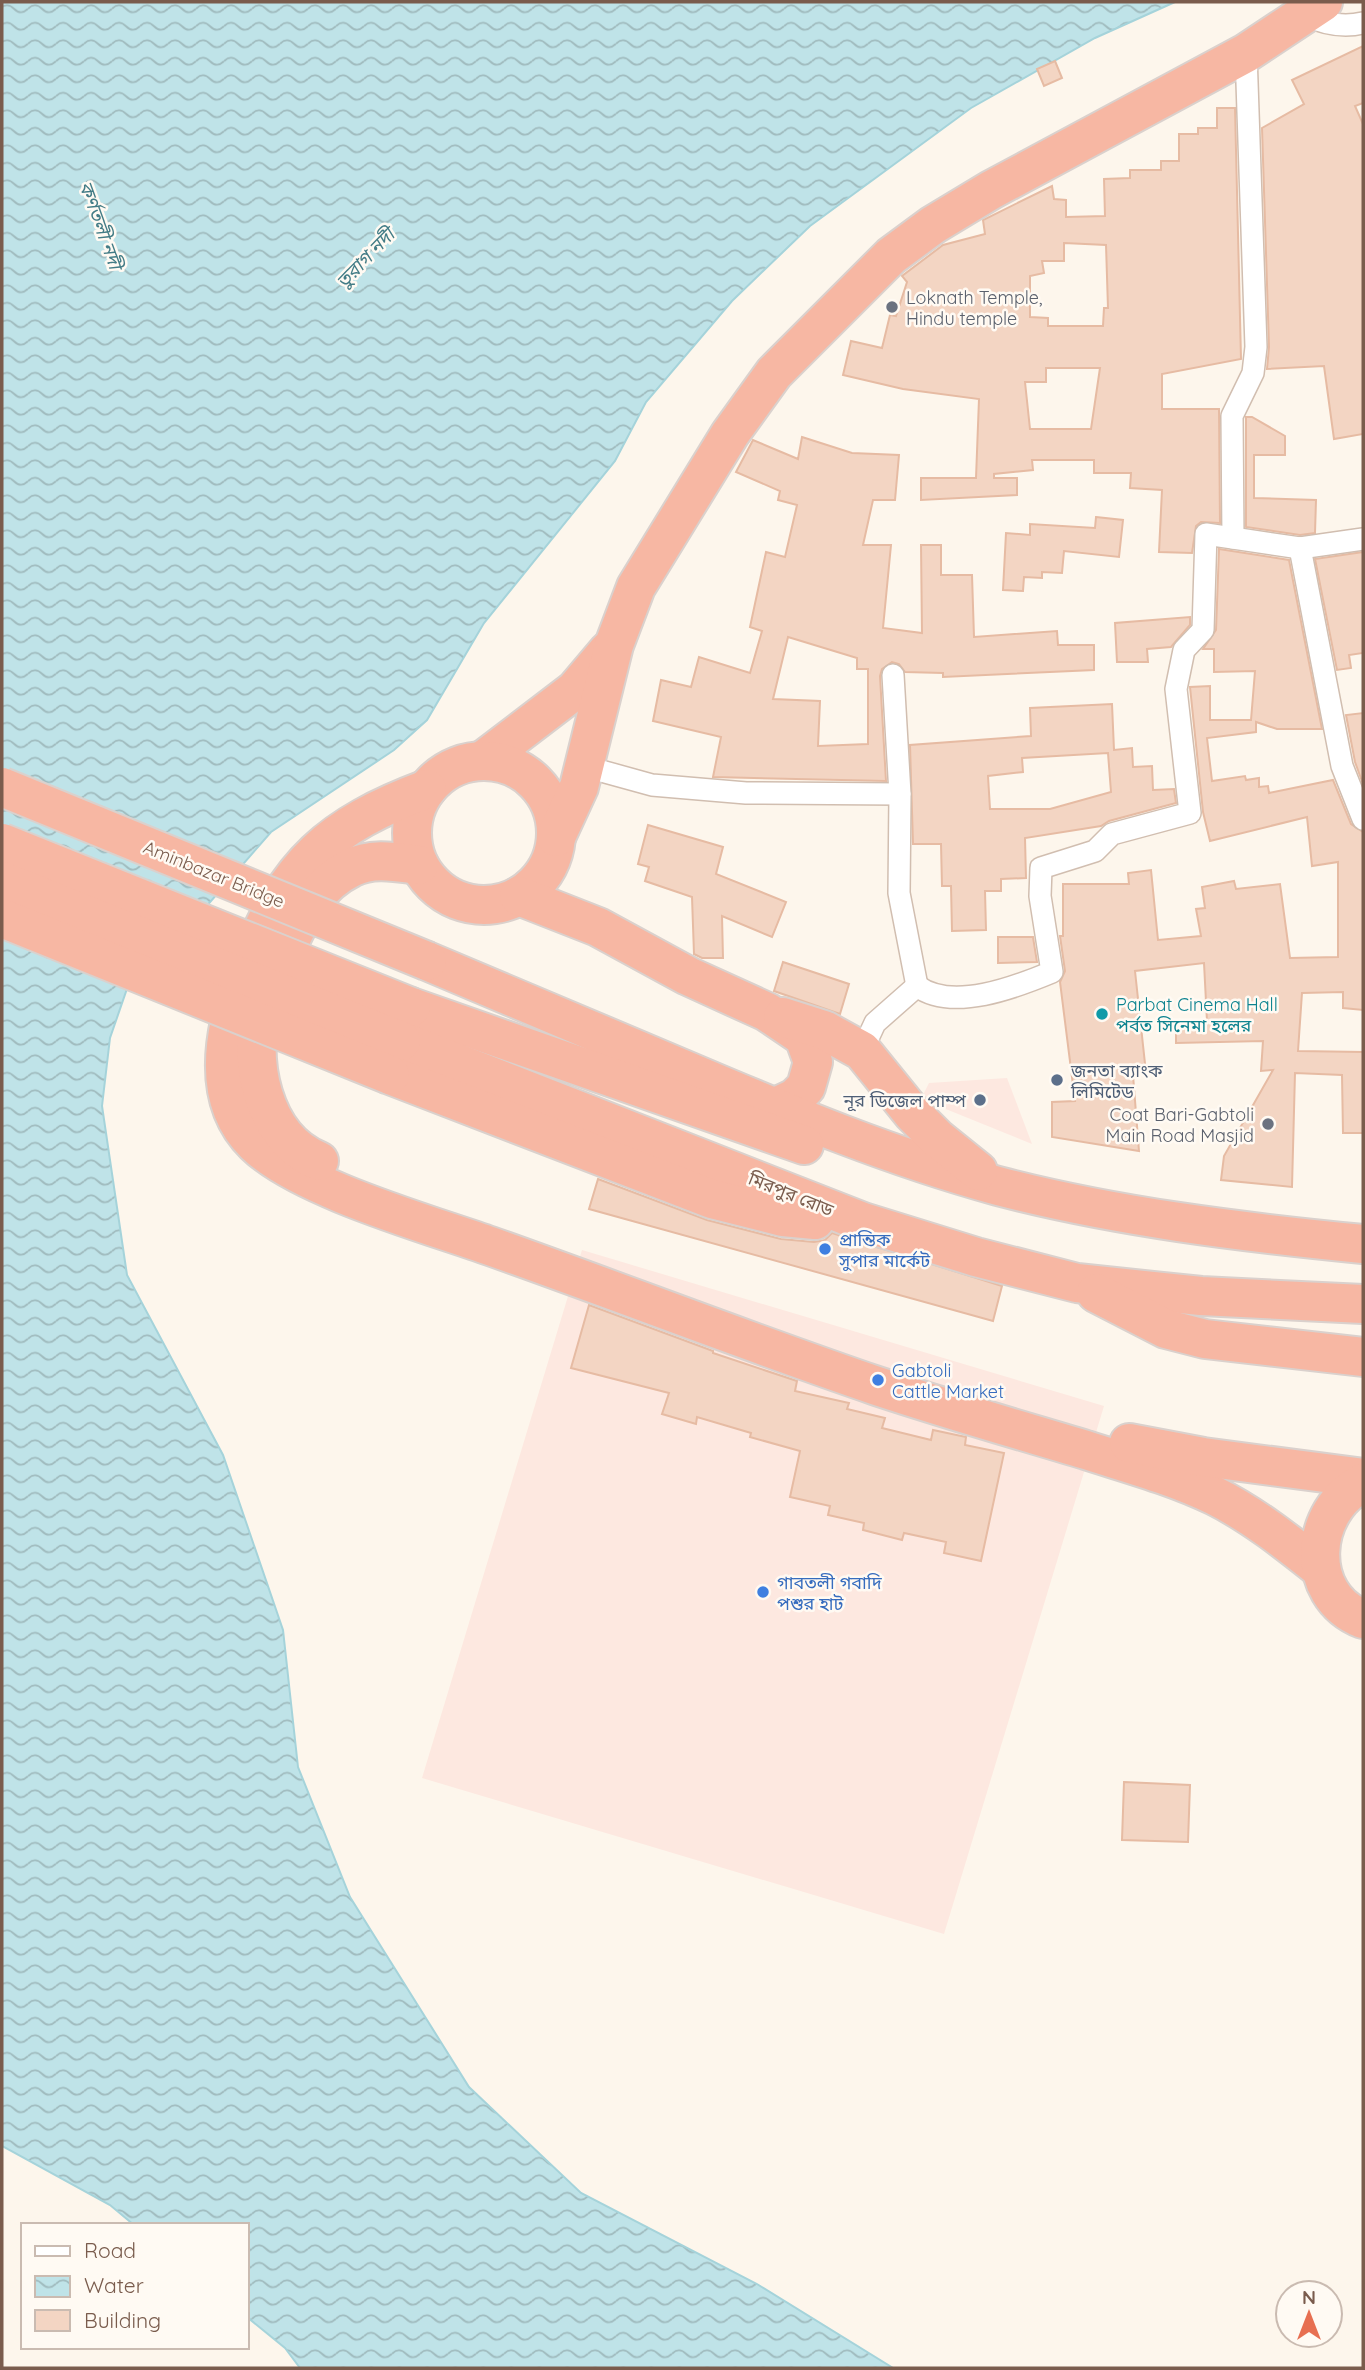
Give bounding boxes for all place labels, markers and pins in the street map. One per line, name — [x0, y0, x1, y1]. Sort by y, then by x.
place label: Loknath Temple, Hindu temple — [906, 286, 1042, 330]
marker: Loknath Temple, Hindu temple — [884, 299, 900, 315]
place label: Parbat Cinema Hall পর্বত সিনেমা হলের — [1116, 993, 1278, 1037]
marker: Parbat Cinema Hall পর্বত সিনেমা হলের — [1094, 1006, 1110, 1022]
place label: জনতা ব্যাংক লিমিটেড — [1070, 1059, 1163, 1103]
marker: জনতা ব্যাংক লিমিটেড — [1049, 1072, 1065, 1088]
place label: নূর ডিজেল পাম্প — [842, 1089, 967, 1112]
marker: নূর ডিজেল পাম্প — [972, 1092, 988, 1108]
place label: Coat Bari-Gabtoli Main Road Masjid — [1106, 1103, 1254, 1147]
marker: Coat Bari-Gabtoli Main Road Masjid — [1260, 1116, 1276, 1132]
place label: প্রান্তিক সুপার মার্কেট — [838, 1228, 931, 1272]
marker: প্রান্তিক সুপার মার্কেট — [817, 1241, 833, 1257]
place label: Gabtoli Cattle Market — [892, 1359, 1004, 1403]
marker: Gabtoli Cattle Market — [870, 1372, 886, 1388]
place label: গাবতলী গবাদি পশুর হাট — [777, 1571, 883, 1615]
marker: গাবতলী গবাদি পশুর হাট — [755, 1584, 771, 1600]

